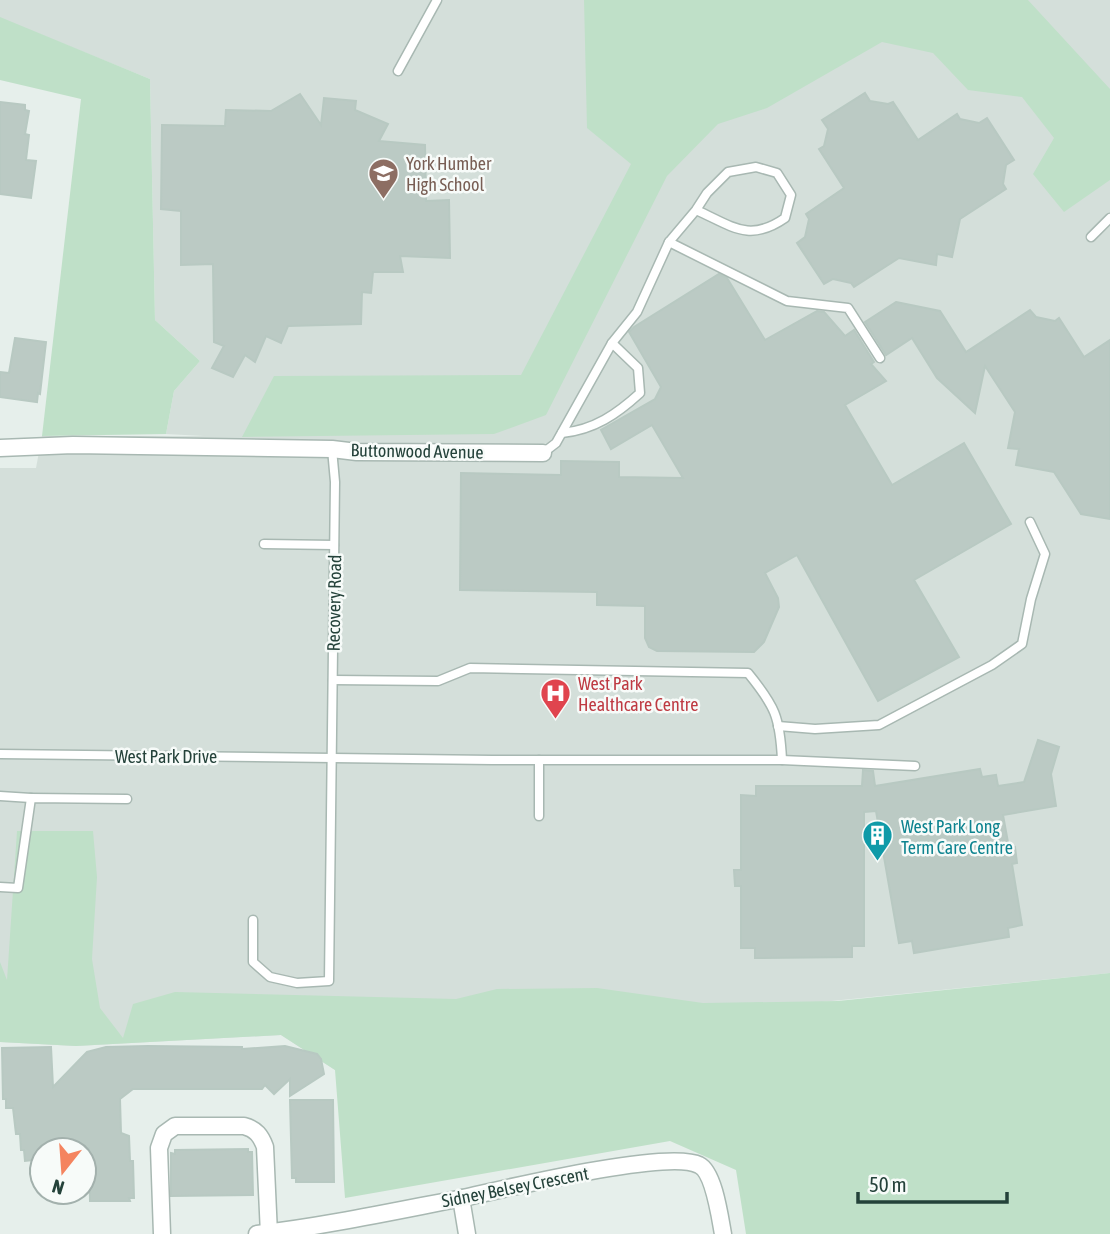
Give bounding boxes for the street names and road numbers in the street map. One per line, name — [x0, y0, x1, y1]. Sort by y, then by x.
street label: Buttonwood Avenue — [350, 439, 484, 463]
street label: Recovery Road — [323, 554, 345, 652]
street label: West Park Drive — [115, 746, 217, 767]
street label: Sidney Belsey Crescent — [440, 1162, 590, 1212]

